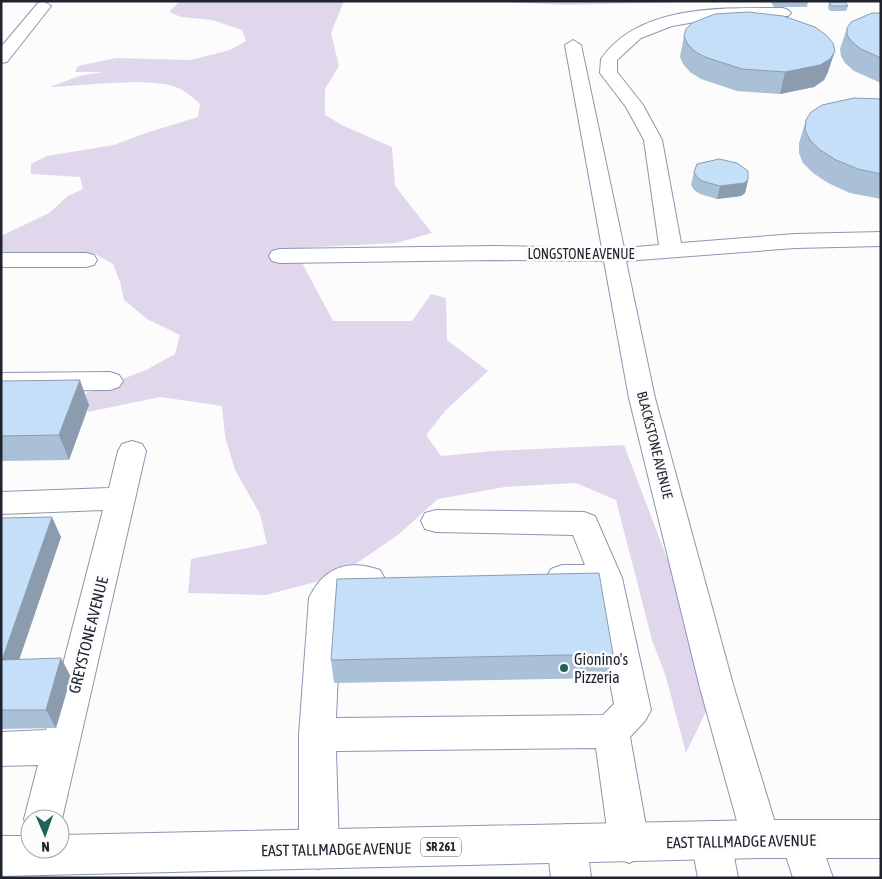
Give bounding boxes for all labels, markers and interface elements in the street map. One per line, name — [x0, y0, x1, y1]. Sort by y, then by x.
street label: LONGSTONE AVENUE — [528, 246, 635, 262]
street label: BLACKSTONE AVENUE — [634, 390, 676, 500]
street label: GREYSTONE AVENUE — [65, 575, 111, 695]
place label: Gionino's Pizzeria — [574, 650, 628, 686]
marker: Gionino's Pizzeria — [558, 662, 570, 674]
north arrow — [20, 809, 70, 859]
street label: EAST TALLMADGE AVENUE — [666, 831, 816, 851]
road number: SR 261 — [421, 838, 461, 856]
text: N — [41, 839, 50, 855]
street label: EAST TALLMADGE AVENUE — [261, 839, 411, 859]

